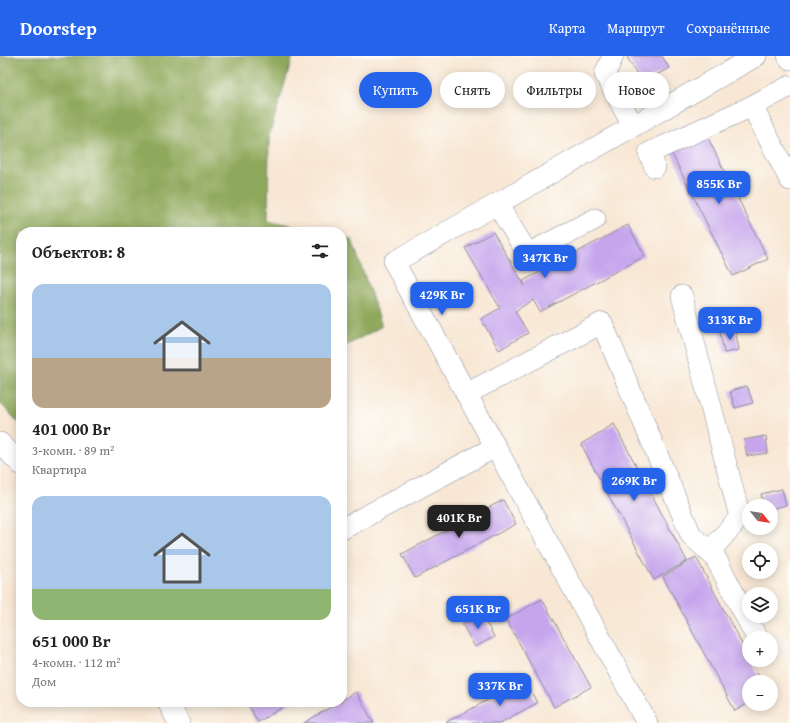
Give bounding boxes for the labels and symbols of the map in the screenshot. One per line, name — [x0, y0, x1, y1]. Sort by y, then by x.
pin: 855K Br — [682, 171, 756, 205]
pin: 347K Br — [508, 245, 582, 279]
pin: 429K Br — [405, 282, 479, 316]
pin: 313K Br — [693, 307, 767, 341]
pin: 269K Br — [597, 468, 671, 502]
north arrow — [742, 499, 778, 535]
pin: 401K Br — [422, 505, 496, 539]
pin: 651K Br — [441, 596, 515, 630]
pin: 337K Br — [463, 673, 537, 707]

